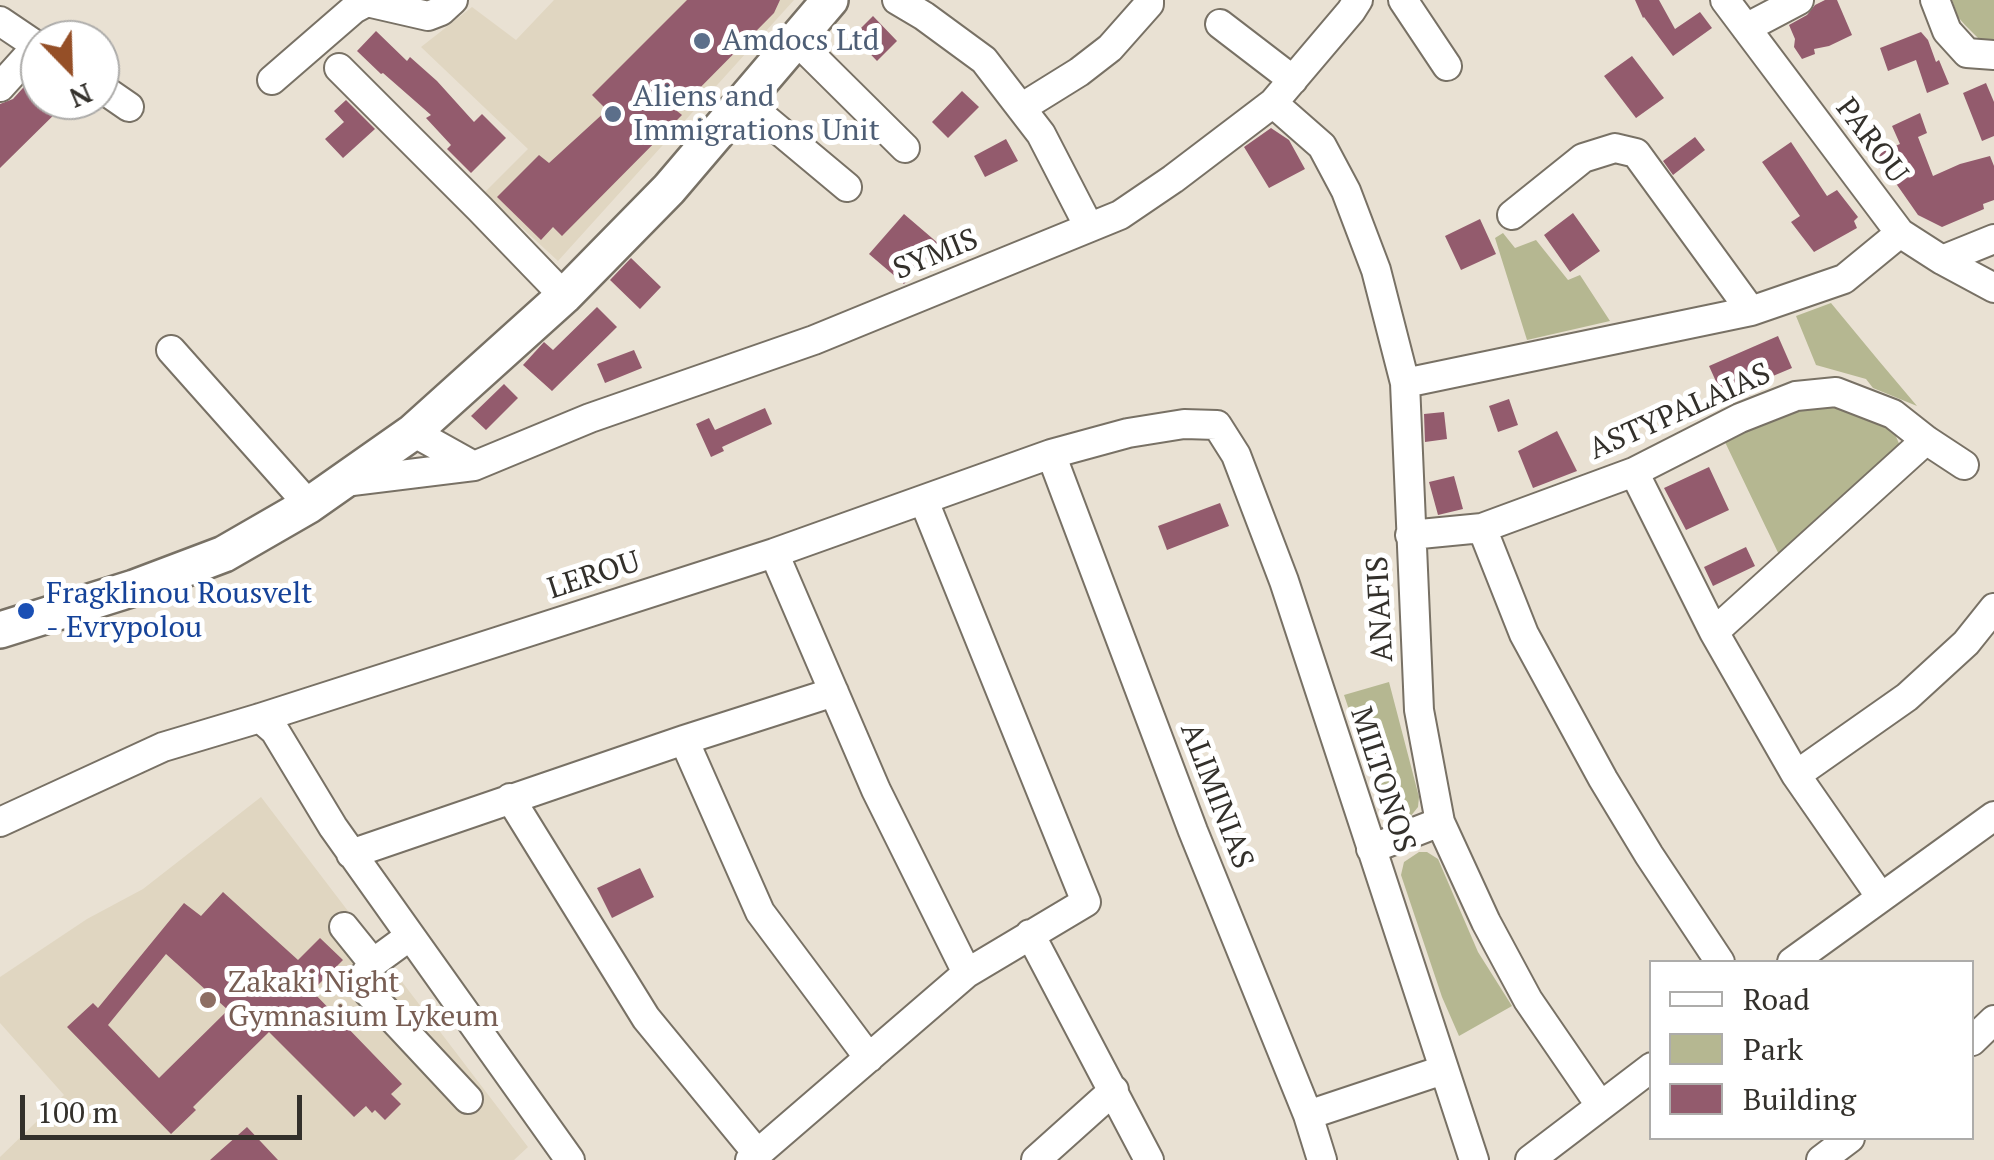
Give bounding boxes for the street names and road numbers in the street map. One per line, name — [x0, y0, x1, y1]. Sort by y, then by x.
street label: PAROU — [1828, 92, 1914, 190]
street label: SYMIS — [888, 222, 984, 288]
street label: ASTYPALAIAS — [1584, 356, 1776, 468]
street label: LEROU — [544, 544, 644, 608]
street label: ANAFIS — [1360, 555, 1402, 663]
street label: MILTONOS — [1342, 703, 1422, 857]
street label: ALIMINIAS — [1172, 718, 1260, 874]

